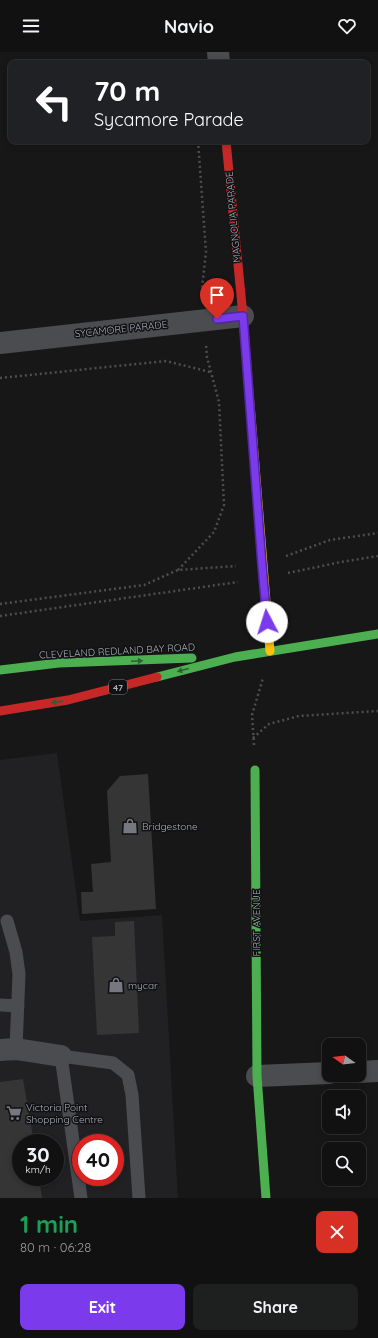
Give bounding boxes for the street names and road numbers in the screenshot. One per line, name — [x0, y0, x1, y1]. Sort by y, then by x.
street label: MAGNOLIA PARADE — [223, 170, 243, 263]
street label: SYCAMORE PARADE — [74, 318, 168, 340]
street label: CLEVELAND REDLAND BAY ROAD — [39, 640, 195, 662]
road number: 47 — [109, 680, 127, 694]
street label: FIRST AVENUE — [250, 889, 263, 957]

